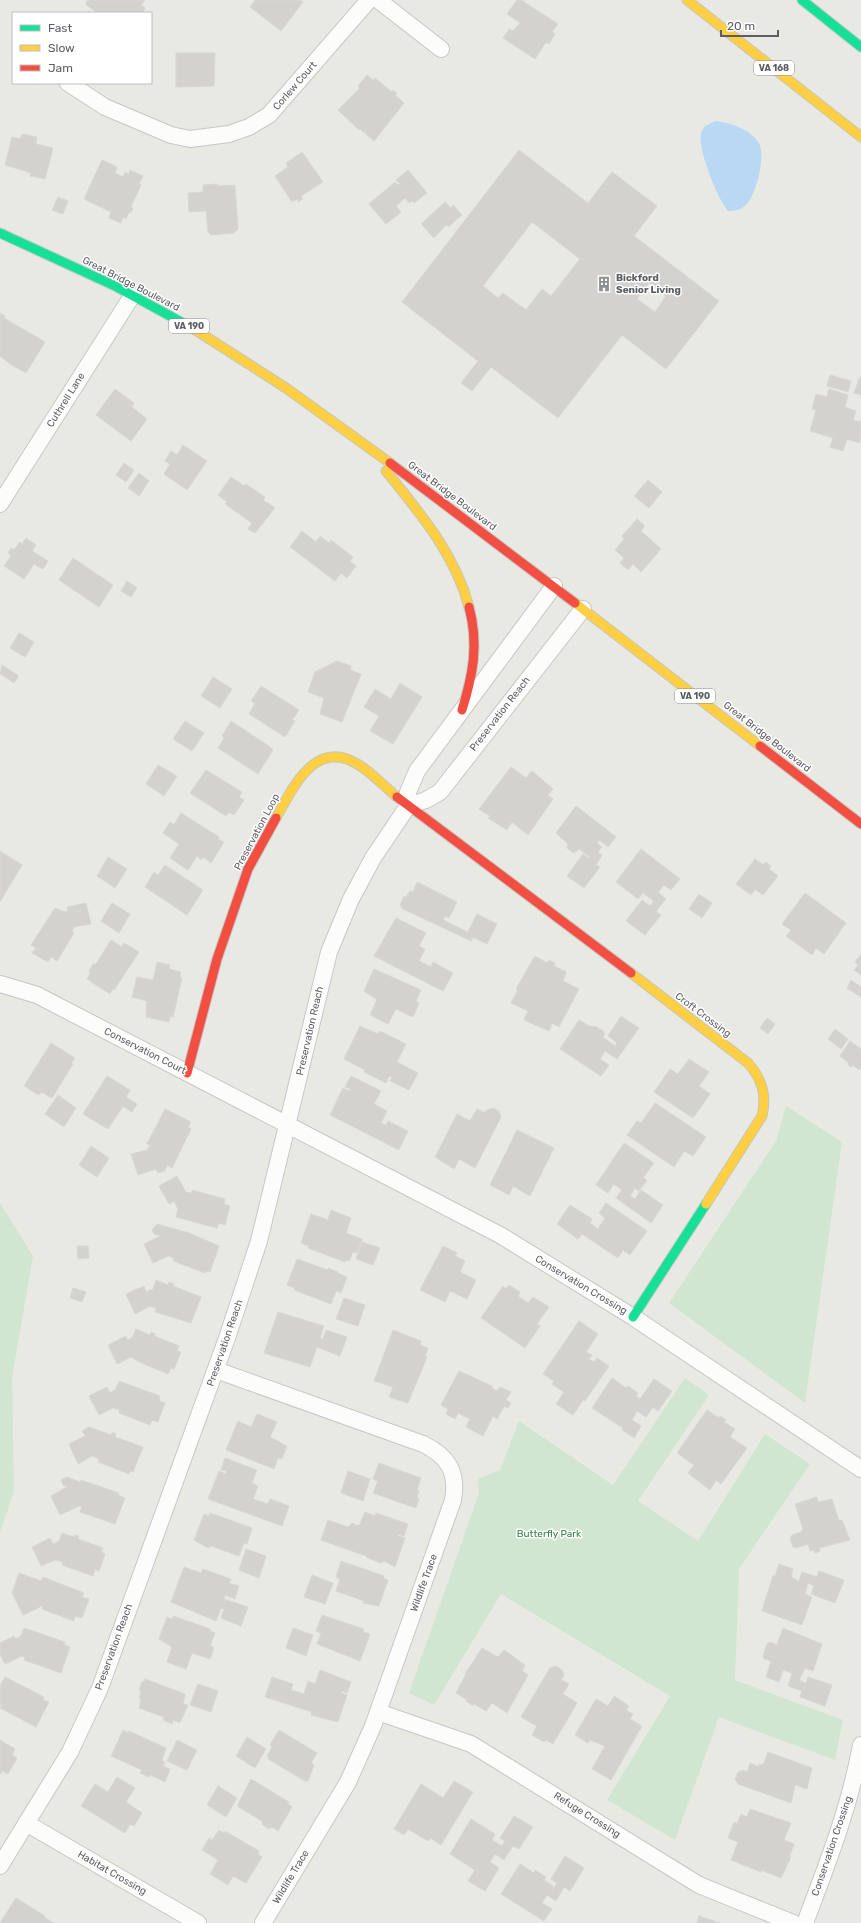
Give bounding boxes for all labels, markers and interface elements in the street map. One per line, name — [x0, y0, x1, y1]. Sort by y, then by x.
legend — [12, 12, 152, 84]
scale bar — [721, 12, 778, 38]
text: 20 m — [727, 19, 755, 33]
text: Fast — [48, 21, 72, 35]
text: Slow — [48, 41, 75, 55]
street label: Corlew Court — [271, 59, 319, 113]
text: Jam — [48, 61, 73, 75]
road number: VA 168 — [754, 61, 794, 75]
street label: Great Bridge Boulevard — [80, 254, 182, 314]
place label: Bickford Senior Living — [616, 272, 681, 296]
building icon: Bickford Senior Living — [595, 275, 613, 293]
road number: VA 190 — [169, 319, 209, 333]
street label: Cuthrell Lane — [44, 370, 88, 430]
street label: Great Bridge Boulevard — [405, 459, 499, 533]
street label: Preservation Reach — [467, 675, 533, 753]
road number: VA 190 — [675, 689, 715, 703]
street label: Great Bridge Boulevard — [721, 699, 813, 775]
street label: Preservation Loop — [232, 792, 282, 872]
street label: Preservation Reach — [294, 985, 326, 1077]
street label: Croft Crossing — [673, 990, 733, 1040]
street label: Conservation Court — [102, 1025, 188, 1077]
street label: Conservation Crossing — [533, 1253, 629, 1317]
street label: Preservation Reach — [205, 1298, 245, 1388]
park label: Butterfly Park — [517, 1528, 582, 1540]
street label: Wildlife Trace — [408, 1552, 440, 1613]
street label: Preservation Reach — [93, 1602, 135, 1692]
street label: Refuge Crossing — [551, 1790, 623, 1840]
street label: Conservation Crossing — [809, 1794, 855, 1898]
street label: Habitat Crossing — [75, 1848, 149, 1898]
street label: Wildlife Trace — [270, 1848, 312, 1906]

